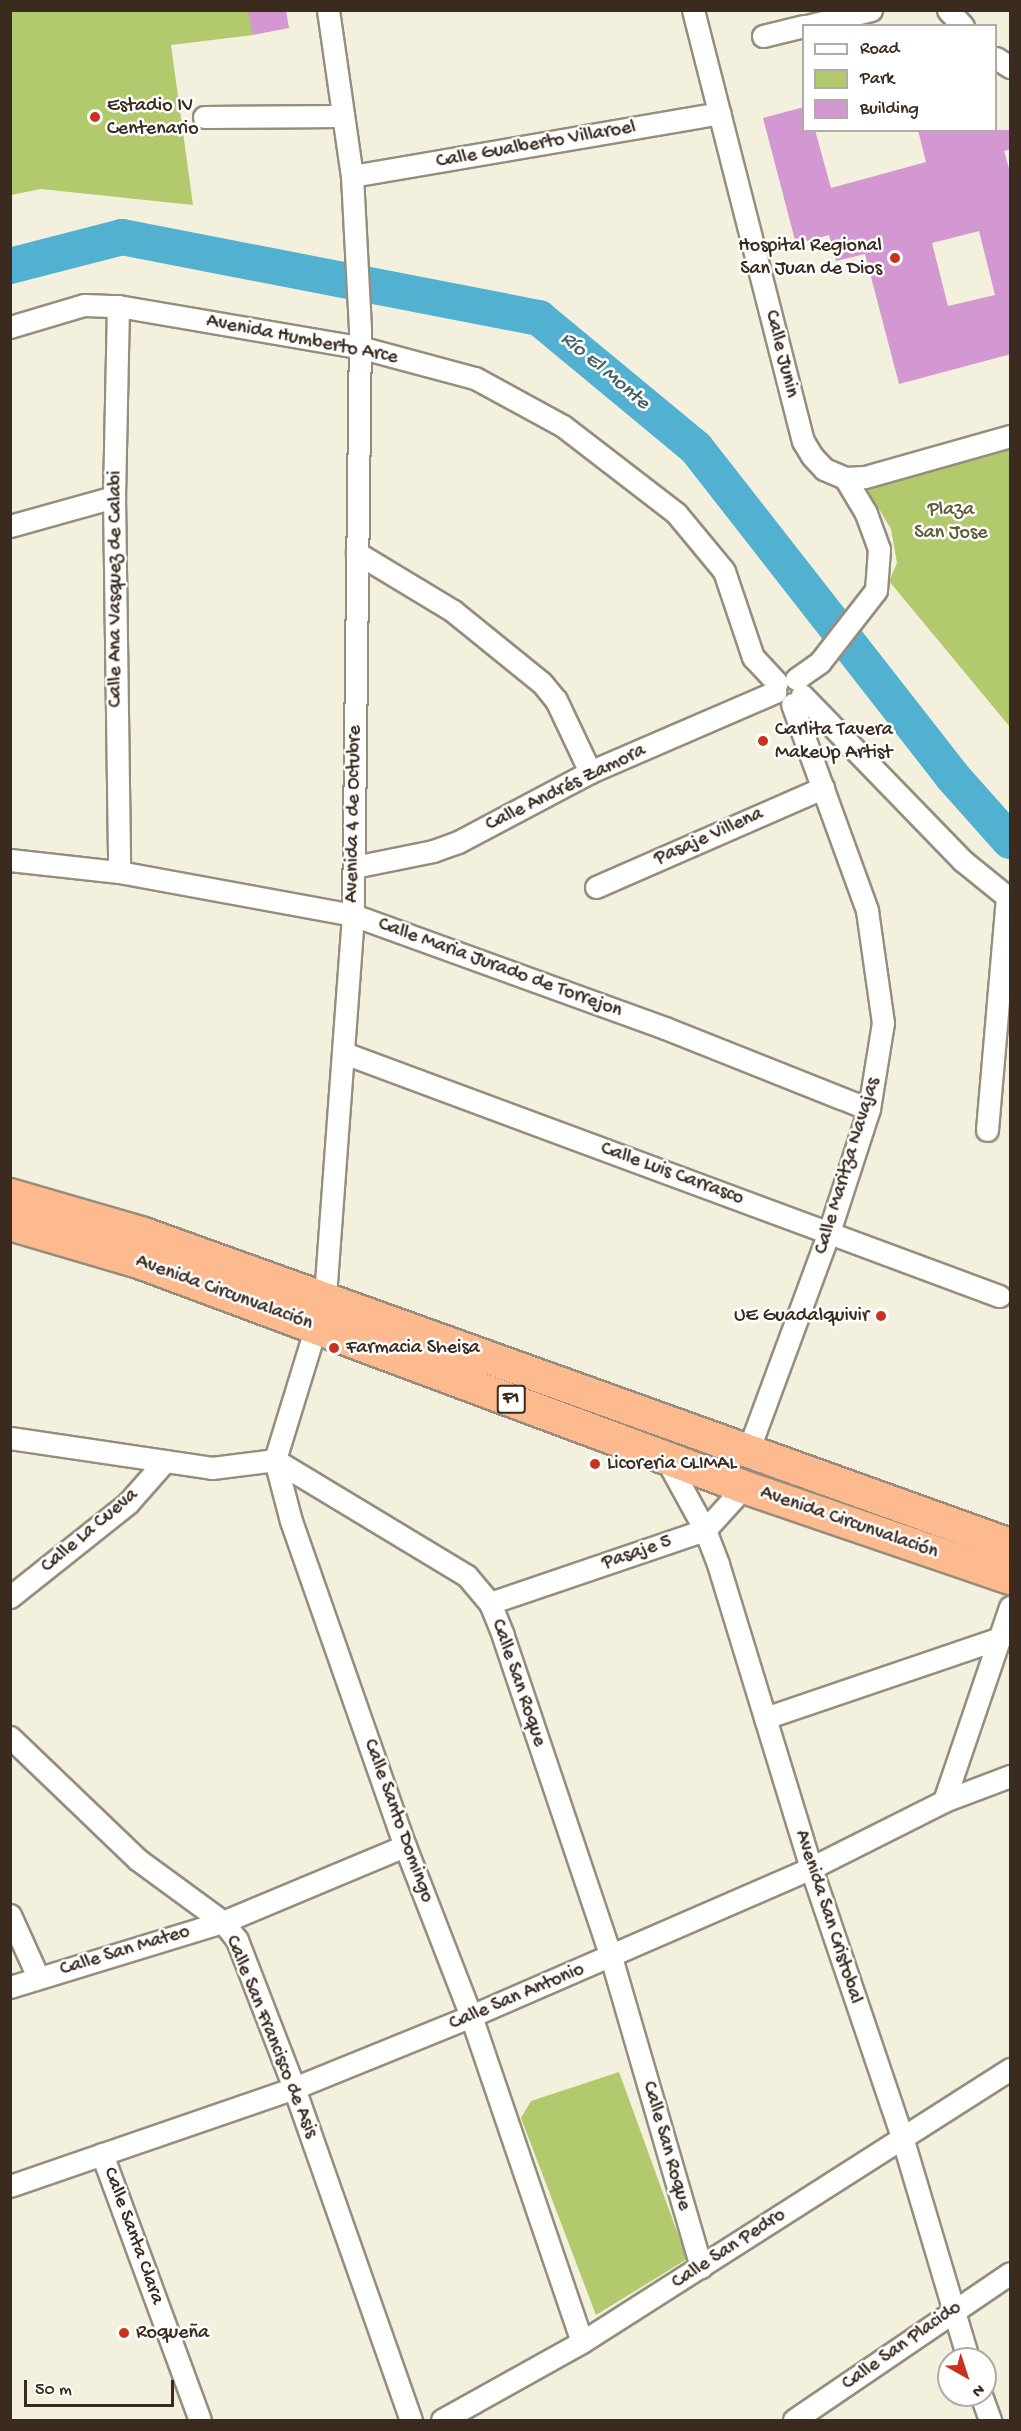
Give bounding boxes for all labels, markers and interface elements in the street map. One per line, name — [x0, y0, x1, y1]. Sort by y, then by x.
legend — [802, 24, 997, 132]
text: Road — [860, 39, 899, 60]
text: Park — [860, 69, 894, 90]
place label: Estadio IV Centenario — [107, 94, 199, 141]
text: Building — [860, 99, 919, 120]
marker: Estadio IV Centenario — [88, 110, 102, 124]
street label: Calle Gualberto Villaroel — [434, 116, 638, 174]
place label: Hospital Regional San Juan de Dios — [738, 234, 882, 281]
marker: Hospital Regional San Juan de Dios — [886, 249, 904, 267]
street label: Calle Junin — [759, 308, 803, 400]
street label: Avenida Humberto Arce — [204, 310, 400, 370]
water label: Río El Monte — [554, 327, 654, 417]
street label: Calle Ana Vasquez de Calabi — [104, 471, 128, 707]
park label: Plaza San Jose — [914, 499, 988, 546]
place label: Carlita Tavera MakeUp Artist — [775, 718, 893, 765]
street label: Avenida 4 de Octubre — [340, 725, 368, 903]
marker: Carlita Tavera MakeUp Artist — [756, 734, 770, 748]
street label: Calle Andrés Zamora — [482, 739, 650, 837]
street label: Pasaje Villena — [651, 802, 767, 872]
street label: Calle Maria Jurado de Torrejon — [375, 913, 625, 1023]
street label: Calle Maritza Navajas — [810, 1075, 886, 1257]
street label: Calle Luis Carrasco — [597, 1137, 747, 1211]
street label: Avenida Circunvalación — [132, 1250, 316, 1336]
place label: UE Guadalquivir — [734, 1304, 869, 1328]
marker: UE Guadalquivir — [874, 1309, 888, 1323]
place label: Farmacia Sheisa — [346, 1336, 480, 1360]
marker: Farmacia Sheisa — [327, 1341, 341, 1355]
road number: F1 — [496, 1384, 526, 1414]
place label: Licoreria CLIMAL — [607, 1452, 736, 1476]
marker: Licoreria CLIMAL — [588, 1457, 602, 1471]
street label: Avenida Circunvalación — [757, 1481, 941, 1565]
street label: Calle La Cueva — [37, 1483, 143, 1579]
street label: Pasaje 5 — [599, 1530, 675, 1576]
street label: Calle San Roque — [485, 1616, 551, 1750]
street label: Calle Santo Domingo — [357, 1736, 439, 1906]
street label: Avenida San Cristobal — [789, 1827, 867, 2007]
street label: Calle San Mateo — [57, 1920, 193, 1982]
street label: Calle San Francisco de Asis — [219, 1932, 323, 2142]
street label: Calle San Antonio — [446, 1958, 588, 2036]
street label: Calle San Roque — [636, 2079, 696, 2213]
street label: Calle Santa Clara — [97, 2164, 169, 2308]
street label: Calle San Pedro — [668, 2203, 790, 2295]
street label: Calle San Placido — [838, 2296, 966, 2396]
place label: Roqueña — [136, 2321, 209, 2345]
marker: Roqueña — [117, 2326, 131, 2340]
north arrow — [937, 2347, 997, 2407]
scale bar — [27, 2368, 177, 2406]
text: N — [967, 2379, 987, 2400]
text: 50 m — [35, 2380, 72, 2401]

